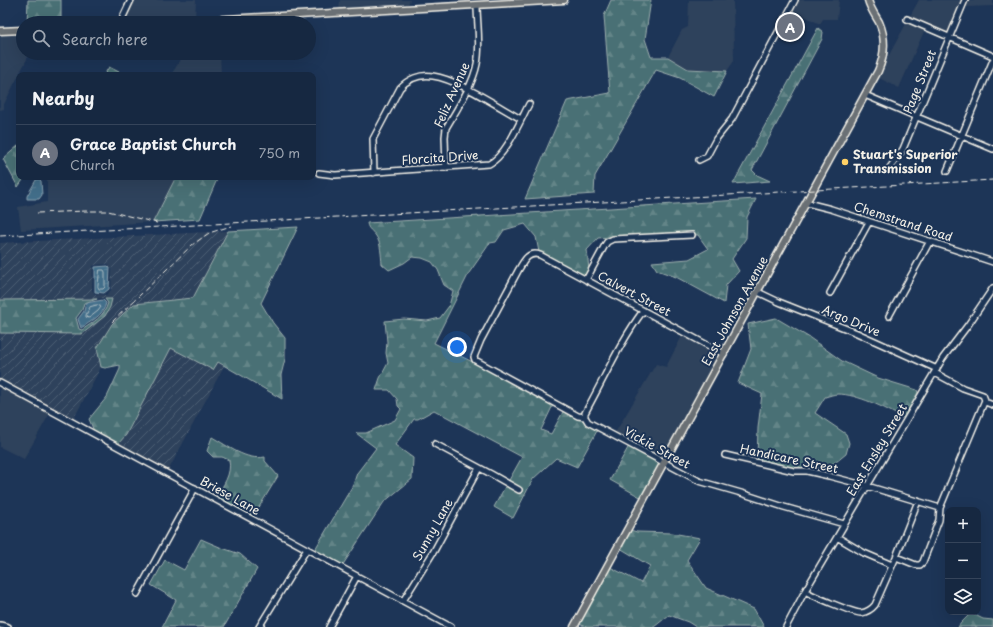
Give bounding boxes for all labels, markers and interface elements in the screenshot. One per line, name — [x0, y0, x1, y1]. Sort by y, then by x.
pin: A — [777, 12, 803, 42]
search box — [16, 16, 316, 60]
icon: search — [30, 27, 52, 49]
text: Search here — [62, 27, 148, 50]
street label: Page Street — [898, 47, 940, 116]
street label: Feliz Avenue — [429, 59, 474, 130]
text: Nearby — [32, 85, 94, 111]
text: Grace Baptist Church — [70, 132, 236, 155]
text: A — [40, 143, 50, 162]
text: 750 m — [259, 143, 300, 162]
street label: Florcita Drive — [401, 145, 479, 169]
place label: Stuart's Superior Transmission — [853, 145, 958, 177]
text: Church — [70, 155, 115, 174]
marker: Stuart's Superior Transmission — [840, 157, 850, 167]
street label: Chemstrand Road — [852, 197, 955, 245]
street label: East Johnson Avenue — [696, 252, 772, 369]
street label: Calvert Street — [595, 266, 675, 320]
street label: Argo Drive — [820, 300, 883, 340]
your location — [447, 337, 467, 357]
street label: East Ensley Street — [841, 400, 911, 499]
street label: Vickie Street — [621, 422, 694, 473]
street label: Handicare Street — [738, 439, 840, 477]
street label: Briese Lane — [197, 471, 264, 519]
street label: Sunny Lane — [408, 495, 457, 564]
map controls — [945, 507, 981, 615]
button: + — [945, 507, 981, 543]
button: − — [945, 543, 981, 579]
button: layers — [945, 579, 981, 615]

